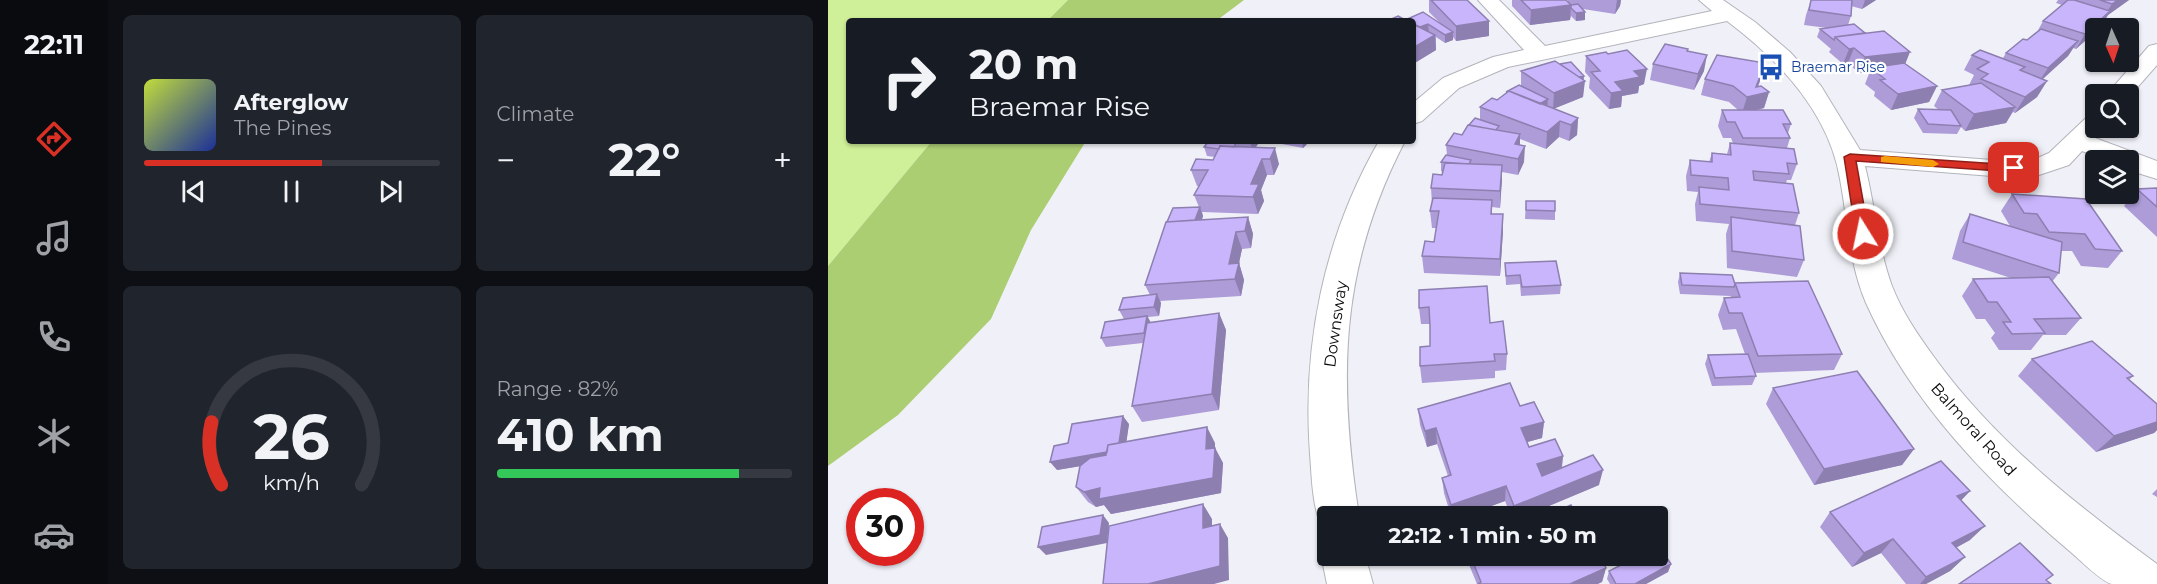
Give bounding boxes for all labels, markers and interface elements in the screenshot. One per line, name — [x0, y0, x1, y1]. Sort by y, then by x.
north arrow — [2085, 18, 2139, 72]
map controls — [2085, 18, 2139, 204]
text: 22:11 — [24, 28, 84, 61]
text: 20 m — [969, 38, 1078, 90]
icon: right — [870, 42, 948, 120]
bus stop icon: Braemar Rise — [1756, 52, 1786, 82]
place label: Braemar Rise — [1791, 58, 1885, 76]
button: search — [2085, 84, 2139, 138]
text: Afterglow — [234, 89, 348, 116]
text: Braemar Rise — [969, 90, 1150, 123]
text: Climate — [497, 102, 574, 126]
text: The Pines — [234, 116, 331, 140]
icon: directions — [33, 118, 75, 160]
text: 22° — [608, 132, 680, 187]
text: − — [497, 140, 515, 180]
text: + — [773, 140, 792, 180]
pin — [1988, 142, 2039, 193]
button: layers — [2085, 150, 2139, 204]
icon: arrive — [1997, 151, 2030, 184]
icon: previous — [177, 175, 210, 208]
icon: pause — [275, 175, 308, 208]
icon: next — [374, 175, 407, 208]
position arrow — [1831, 202, 1895, 266]
icon: music — [33, 217, 75, 259]
street label: Downsway — [1320, 279, 1351, 369]
icon: phone — [33, 316, 75, 358]
text: Range · 82% — [497, 377, 618, 401]
street label: Balmoral Road — [1927, 379, 2020, 480]
text: 26 — [253, 399, 330, 475]
text: 410 km — [497, 407, 664, 462]
icon: climate — [33, 415, 75, 457]
text: km/h — [263, 469, 320, 495]
speed limit sign: 30 — [846, 488, 924, 566]
icon: car — [33, 514, 75, 556]
text: 22:12 · 1 min · 50 m — [1388, 522, 1597, 549]

